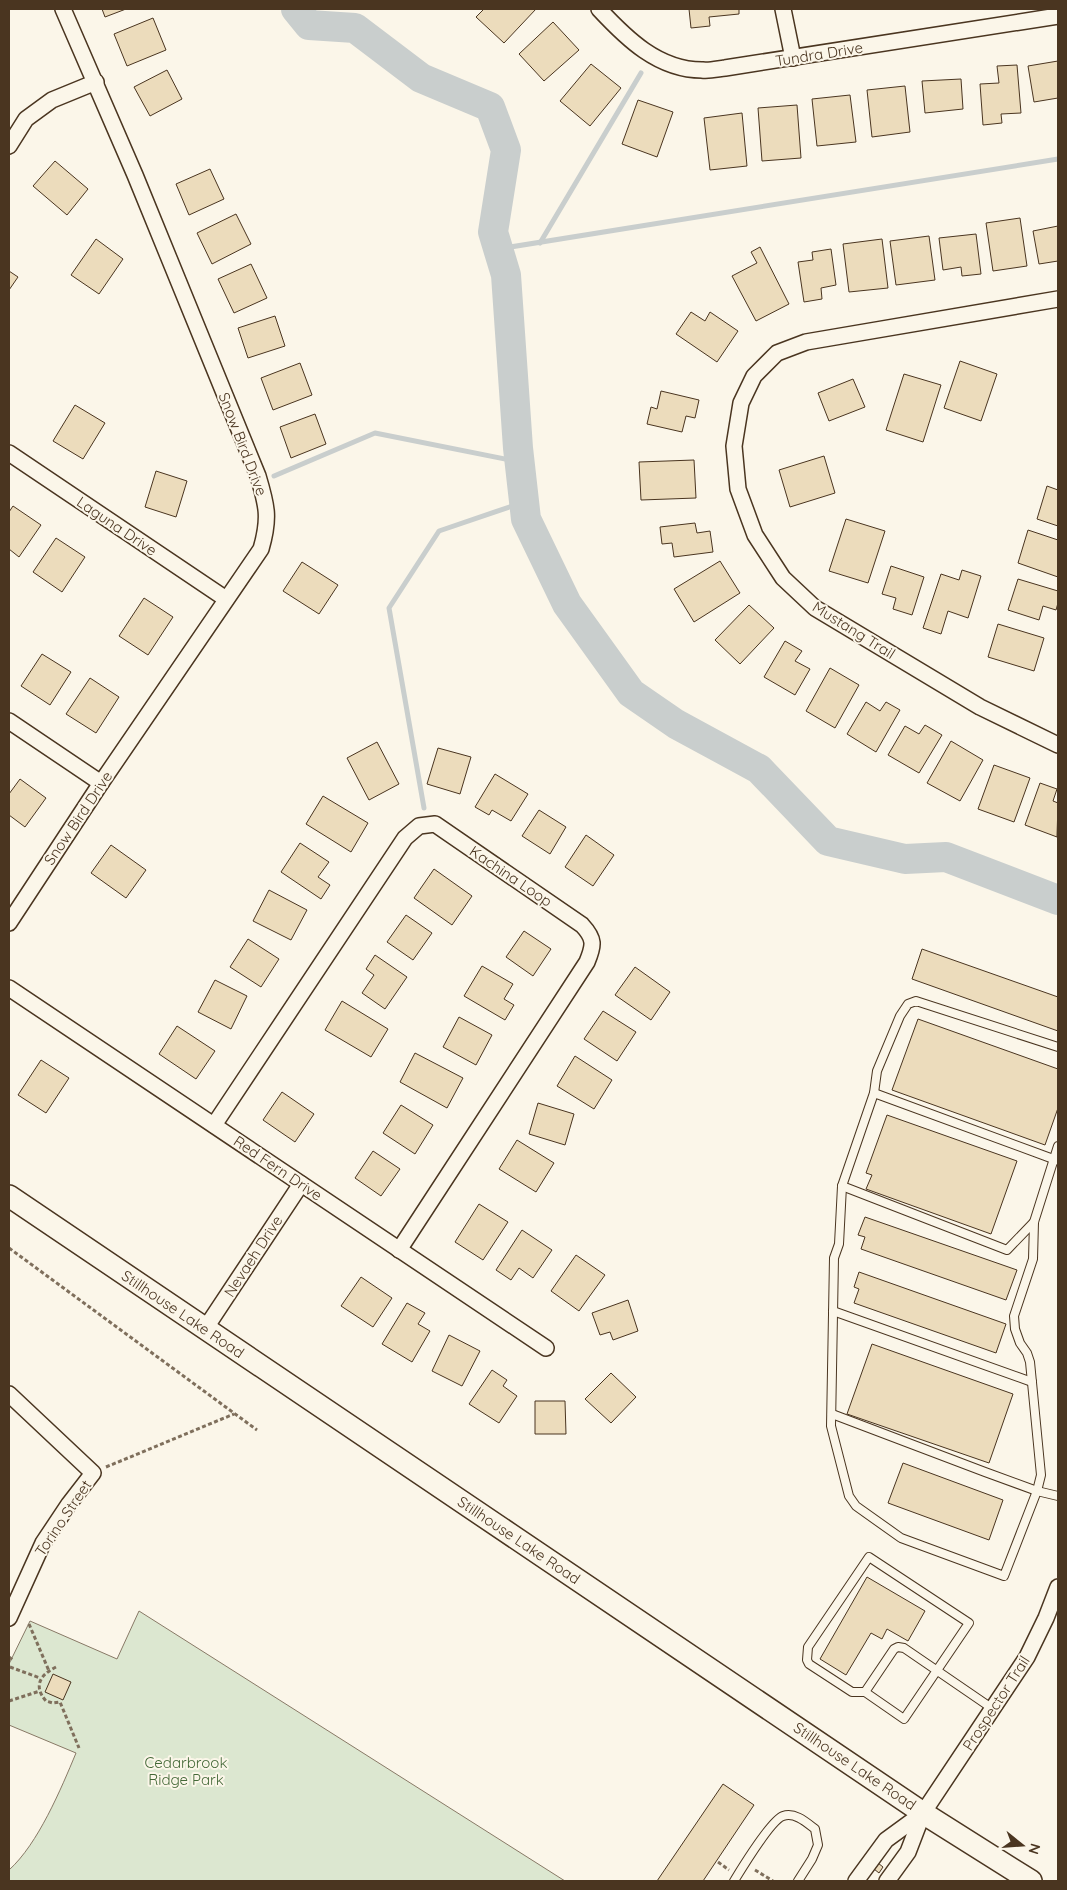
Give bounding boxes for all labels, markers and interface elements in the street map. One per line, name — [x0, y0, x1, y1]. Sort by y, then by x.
street label: Tundra Drive — [774, 38, 864, 70]
street label: Snow Bird Drive — [215, 390, 271, 498]
street label: Laguna Drive — [73, 492, 161, 560]
street label: Mustang Trail — [809, 597, 899, 663]
street label: Snow Bird Drive — [40, 767, 116, 869]
street label: Kachina Loop — [466, 841, 556, 911]
street label: Red Fern Drive — [230, 1131, 326, 1205]
street label: Nevaeh Drive — [220, 1212, 286, 1300]
street label: Stillhouse Lake Road — [118, 1266, 248, 1362]
street label: Torino Street — [30, 1476, 96, 1560]
street label: Stillhouse Lake Road — [454, 1492, 584, 1588]
street label: Prospector Trail — [958, 1652, 1034, 1754]
street label: Stillhouse Lake Road — [790, 1718, 920, 1814]
park label: Cedarbrook Ridge Park — [145, 1753, 227, 1789]
north arrow — [997, 1820, 1047, 1870]
text: N — [1024, 1841, 1045, 1856]

